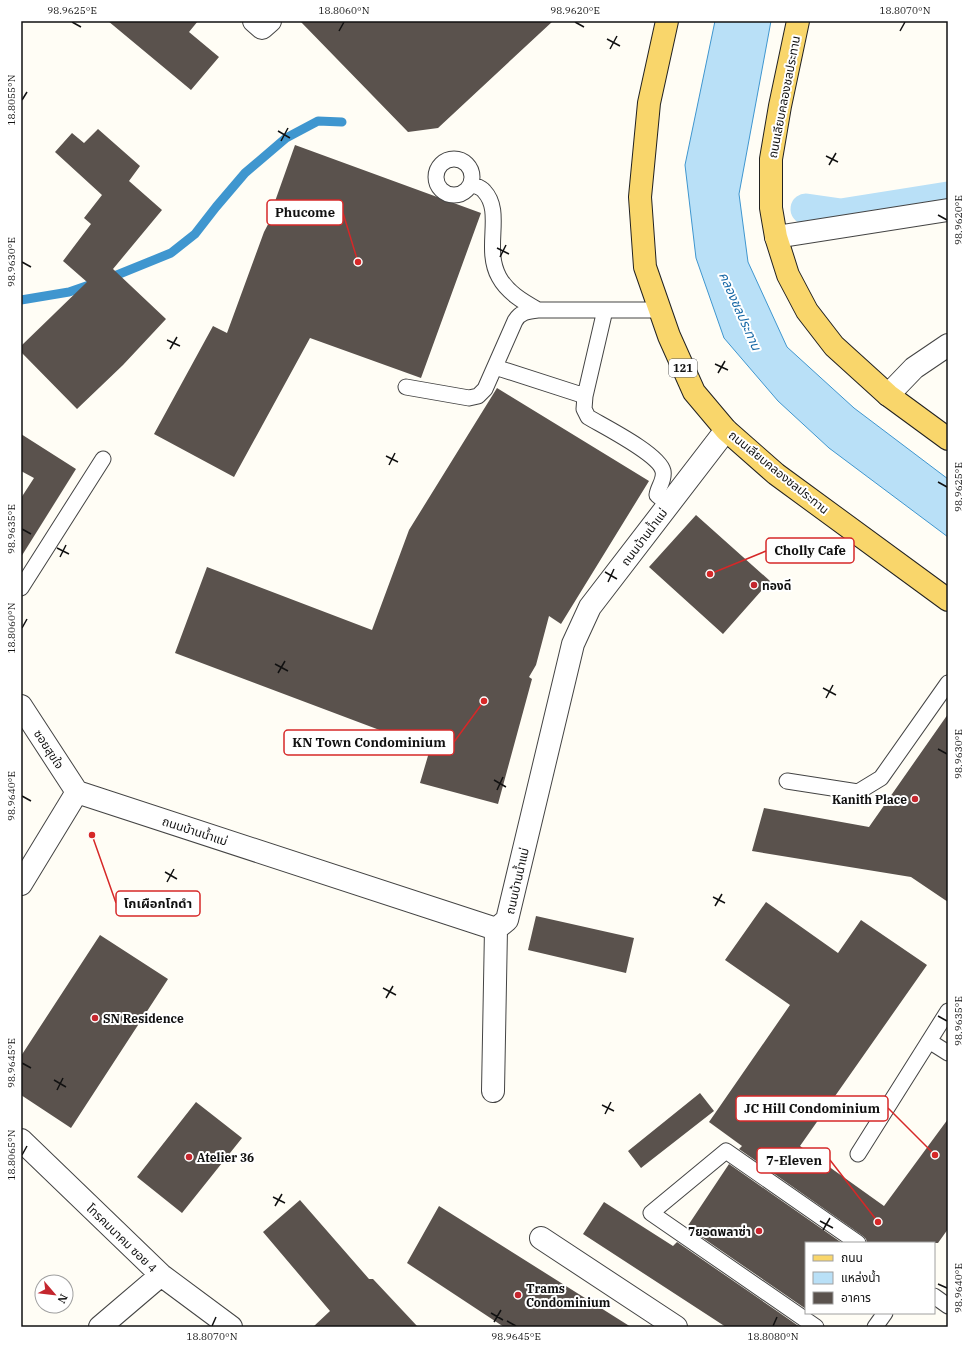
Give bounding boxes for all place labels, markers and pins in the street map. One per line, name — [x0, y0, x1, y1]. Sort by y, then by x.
callout: Phucome — [267, 200, 343, 225]
callout: Cholly Cafe — [766, 538, 854, 563]
place label: ทองดี — [762, 578, 791, 593]
marker: ทองดี — [749, 580, 759, 590]
callout: KN Town Condominium — [284, 730, 454, 755]
place label: Kanith Place — [832, 792, 907, 807]
marker: Kanith Place — [910, 794, 920, 804]
callout: โกเผือกโกดำ — [116, 891, 200, 916]
place label: SN Residence — [103, 1011, 184, 1026]
marker: SN Residence — [90, 1013, 100, 1023]
callout: JC Hill Condominium — [736, 1096, 888, 1121]
callout: 7-Eleven — [757, 1148, 830, 1173]
place label: Atelier 36 — [197, 1150, 254, 1165]
marker: Atelier 36 — [184, 1152, 194, 1162]
place label: 7ยอดพลาซ่า — [688, 1224, 751, 1239]
marker: 7ยอดพลาซ่า — [754, 1226, 764, 1236]
place label: Trams Condominium — [526, 1281, 611, 1310]
marker: Trams Condominium — [513, 1290, 523, 1300]

